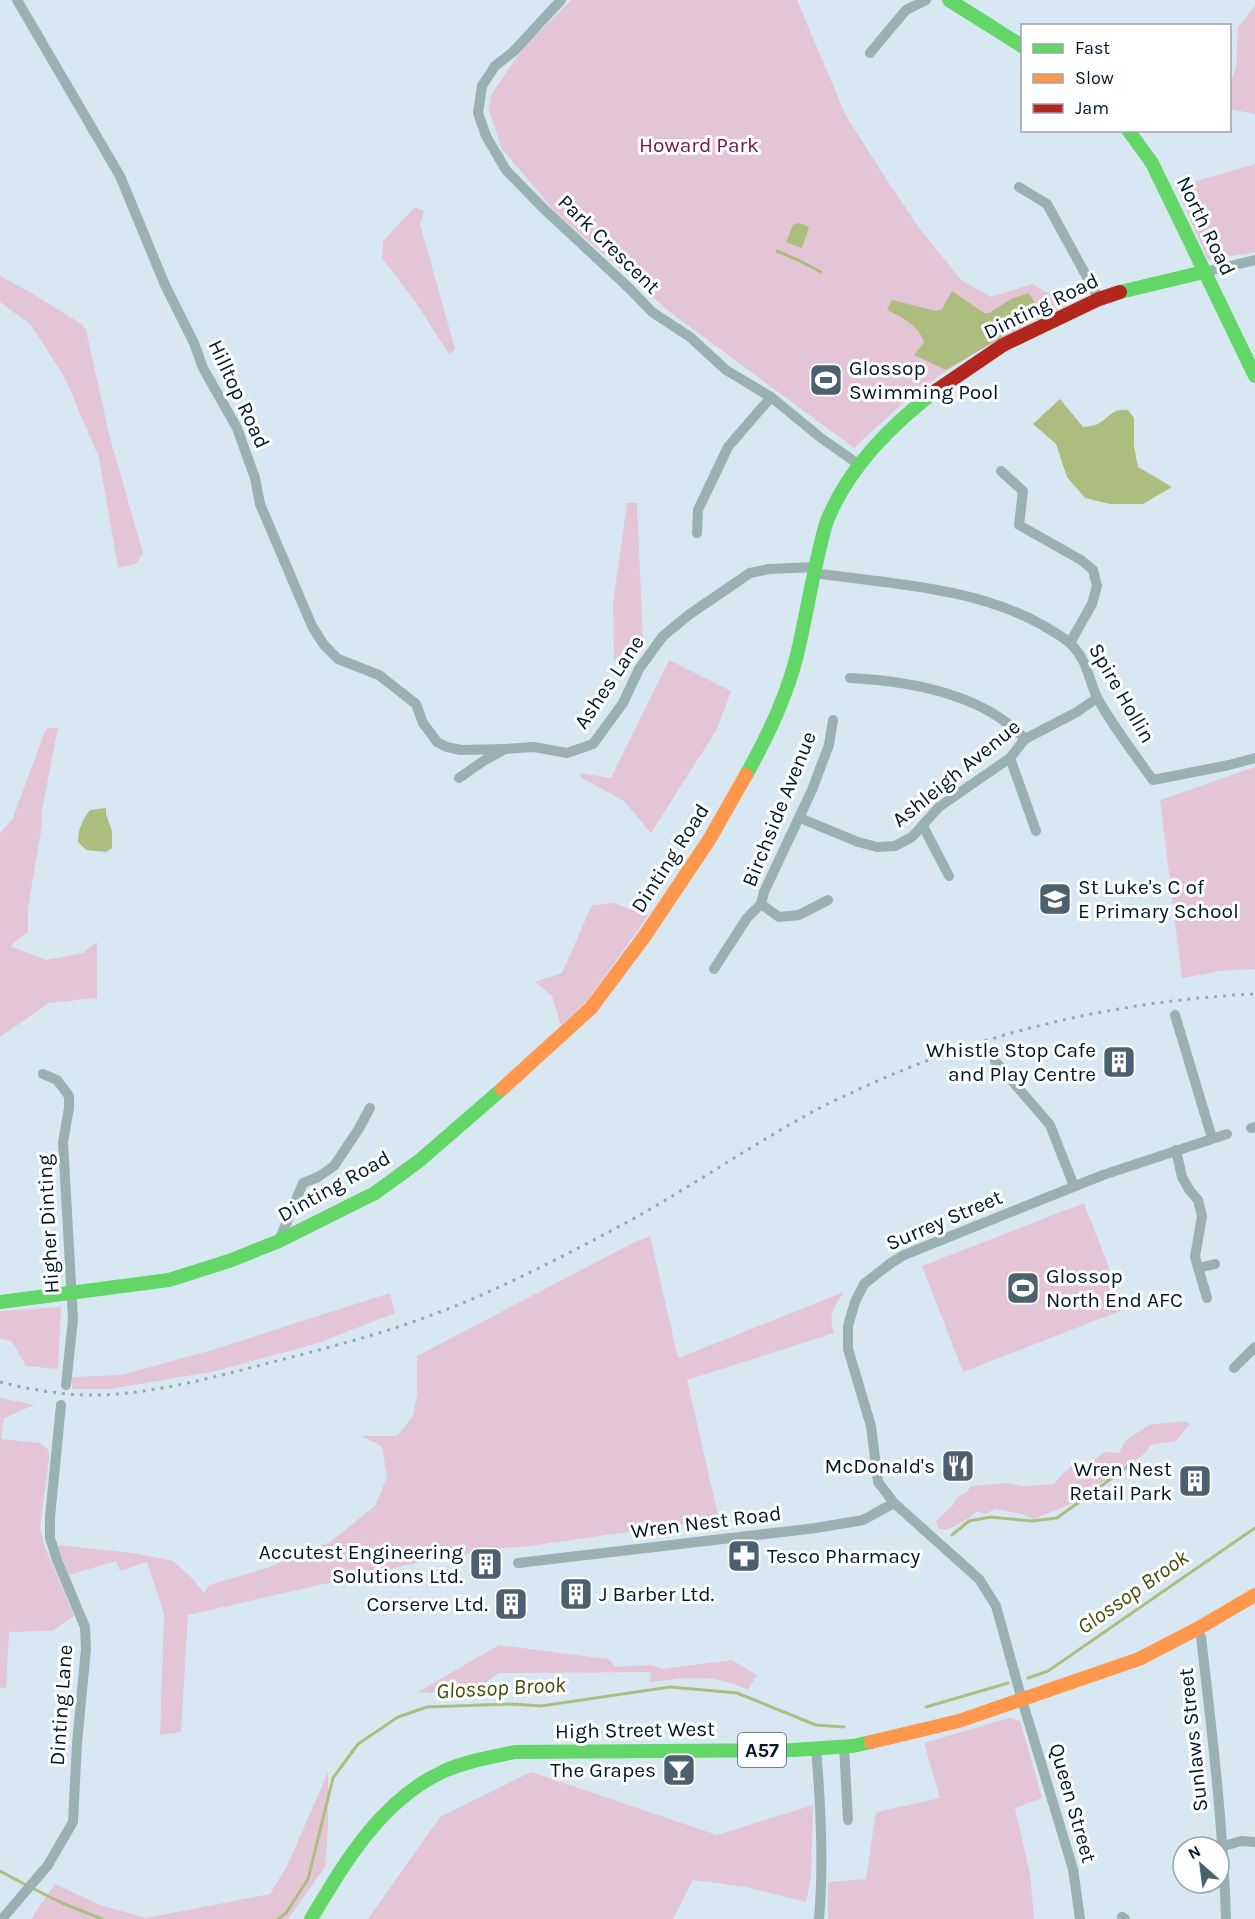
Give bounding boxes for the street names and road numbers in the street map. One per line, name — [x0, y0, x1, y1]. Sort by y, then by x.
street label: North Road — [1172, 172, 1240, 280]
street label: Park Crescent — [553, 189, 665, 299]
street label: Dinting Road — [980, 268, 1102, 344]
street label: Hilltop Road — [203, 336, 275, 452]
street label: Ashes Lane — [569, 631, 649, 733]
street label: Spire Hollin — [1084, 639, 1160, 747]
street label: Ashleigh Avenue — [887, 714, 1025, 832]
street label: Birchside Avenue — [737, 728, 821, 890]
street label: Dinting Road — [626, 799, 714, 917]
street label: Dinting Road — [274, 1145, 394, 1227]
street label: Higher Dinting — [32, 1153, 64, 1294]
street label: Surrey Street — [882, 1185, 1006, 1255]
street label: Wren Nest Road — [629, 1501, 783, 1543]
street label: Dinting Lane — [45, 1644, 77, 1766]
street label: Sunlaws Street — [1174, 1667, 1212, 1813]
street label: High Street West — [555, 1717, 715, 1743]
road number: A57 — [738, 1733, 786, 1767]
street label: Queen Street — [1044, 1740, 1102, 1866]

